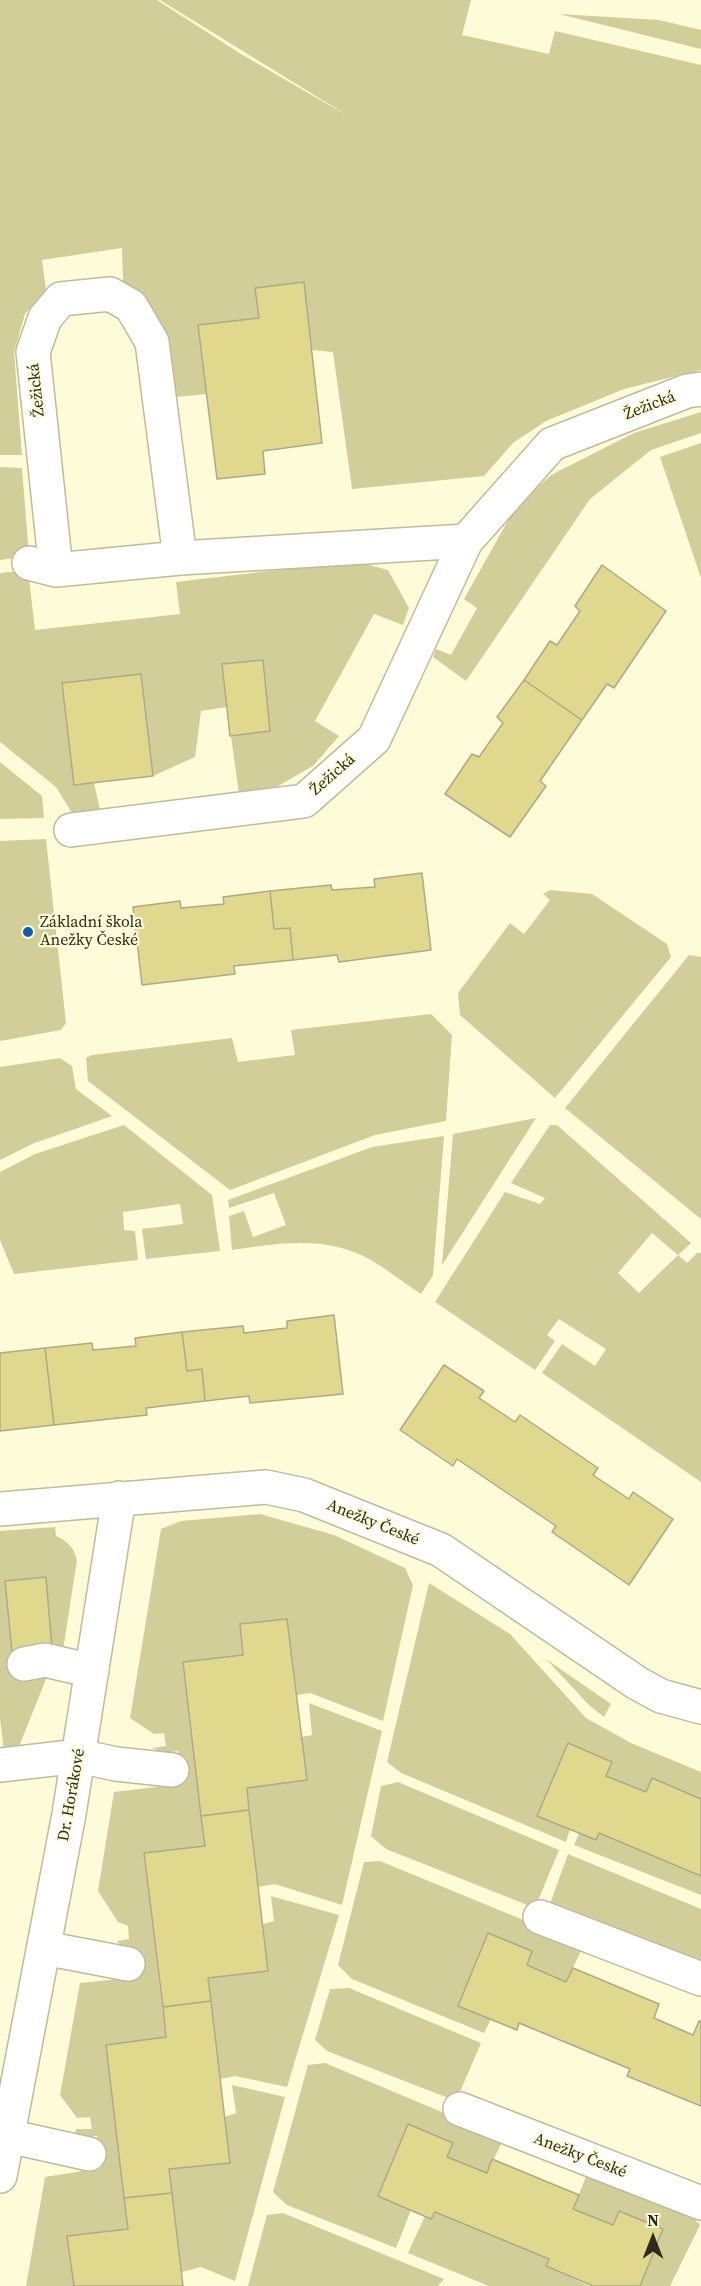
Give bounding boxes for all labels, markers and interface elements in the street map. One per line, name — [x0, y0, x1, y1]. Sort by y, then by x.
street label: Žežická — [25, 362, 49, 418]
street label: Žežická — [622, 387, 678, 425]
street label: Žežická — [306, 750, 360, 800]
place label: Základní škola Anežky České — [40, 913, 142, 951]
marker: Základní škola Anežky České — [21, 925, 35, 939]
street label: Anežky České — [324, 1496, 422, 1550]
street label: Dr. Horákové — [54, 1747, 90, 1843]
street label: Anežky České — [531, 2129, 629, 2183]
north arrow — [623, 2208, 683, 2268]
text: N — [647, 2209, 659, 2231]

